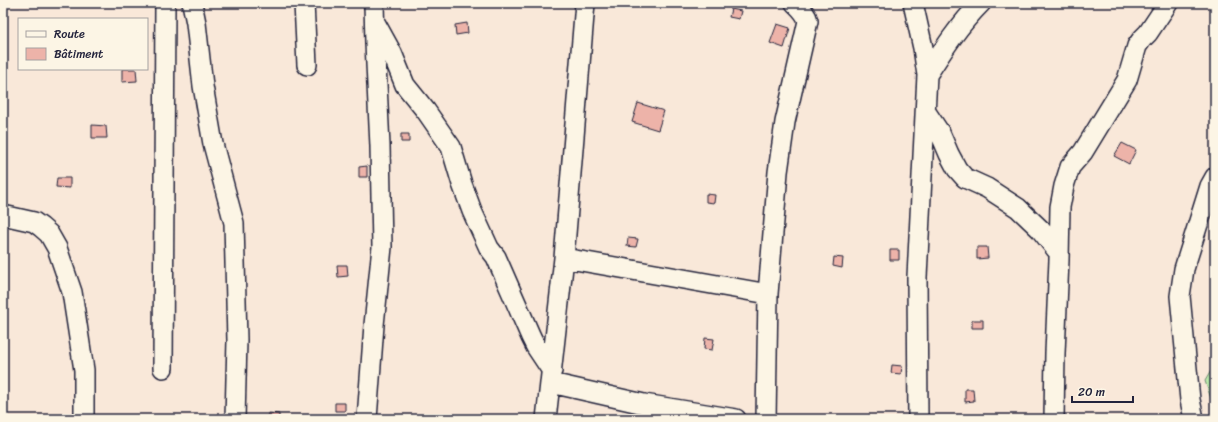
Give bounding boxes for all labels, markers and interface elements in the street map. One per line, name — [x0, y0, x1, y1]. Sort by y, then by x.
legend — [18, 18, 148, 70]
text: Route — [54, 23, 85, 45]
text: Bâtiment — [54, 43, 103, 65]
scale bar — [1072, 378, 1133, 404]
text: 20 m — [1078, 381, 1105, 403]

